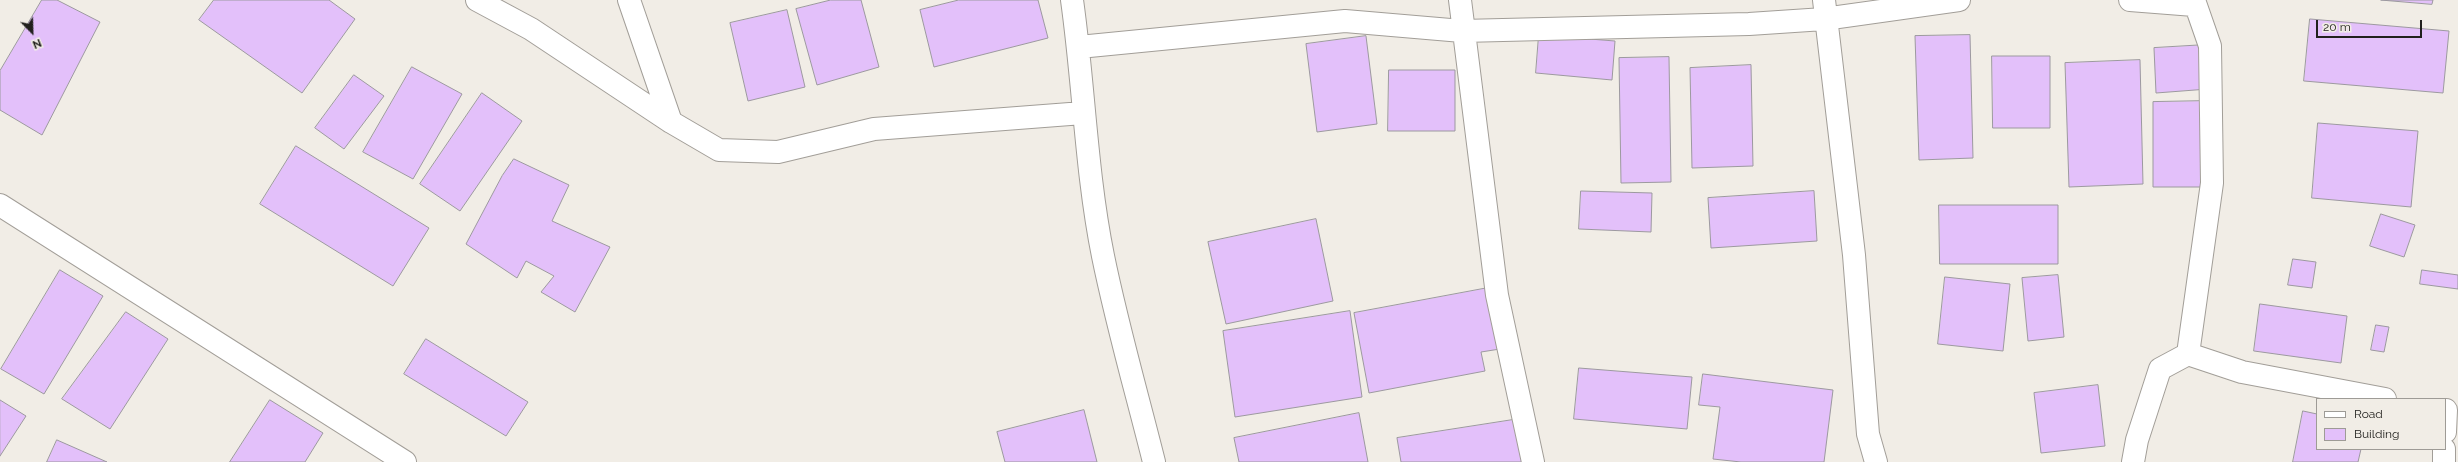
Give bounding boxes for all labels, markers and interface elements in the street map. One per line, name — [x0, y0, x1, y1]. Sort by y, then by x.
north arrow — [12, 12, 52, 52]
scale bar — [2318, 12, 2424, 38]
text: 20 m — [2323, 20, 2351, 34]
text: N — [30, 36, 43, 51]
legend — [2316, 398, 2446, 450]
text: Road — [2354, 407, 2383, 421]
text: Building — [2354, 427, 2400, 441]

